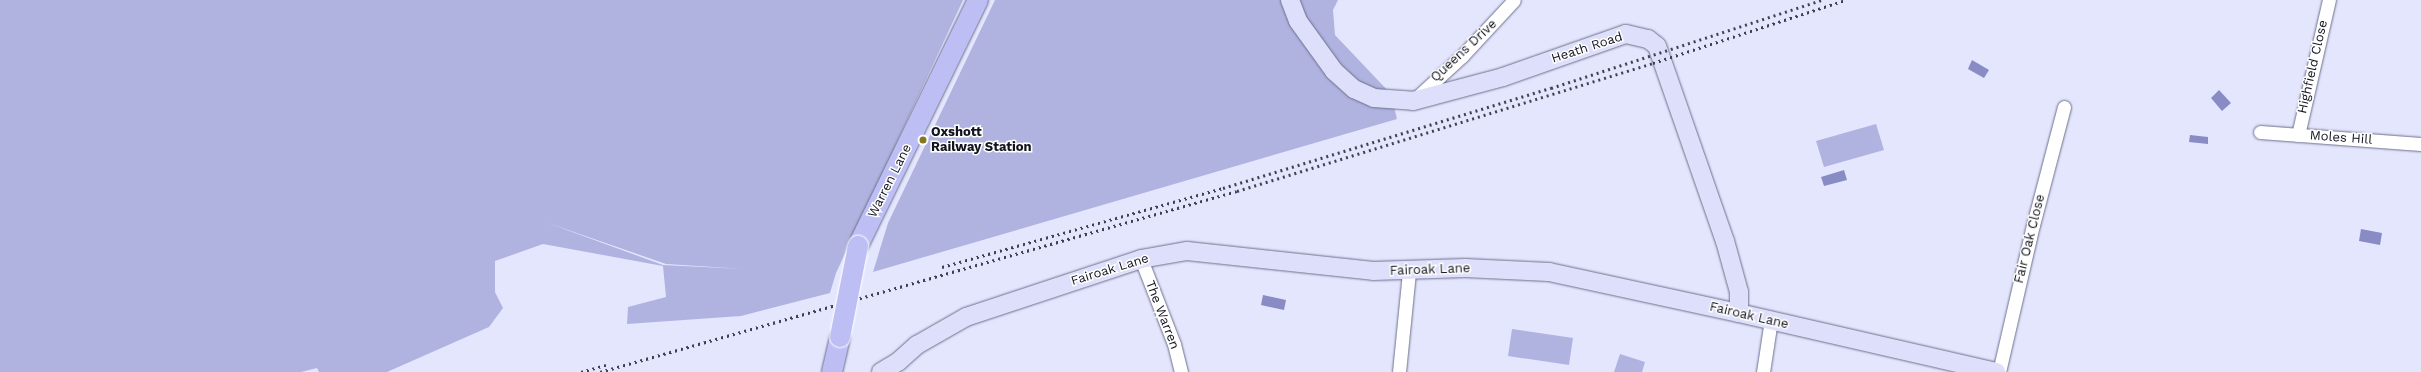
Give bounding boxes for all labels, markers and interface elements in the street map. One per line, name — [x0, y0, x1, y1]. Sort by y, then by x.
street label: Queens Drive — [1428, 17, 1500, 85]
street label: Highfield Close — [2295, 19, 2331, 115]
street label: Heath Road — [1550, 29, 1624, 67]
place label: Oxshott Railway Station — [931, 125, 1032, 156]
street label: Moles Hill — [2309, 128, 2373, 148]
marker: Oxshott Railway Station — [918, 135, 928, 145]
street label: Warren Lane — [865, 142, 915, 220]
street label: Fair Oak Close — [2011, 193, 2049, 285]
street label: Fairoak Lane — [1069, 251, 1151, 289]
street label: Fairoak Lane — [1389, 261, 1471, 279]
street label: The Warren — [1142, 278, 1182, 352]
street label: Fairoak Lane — [1708, 299, 1790, 333]

